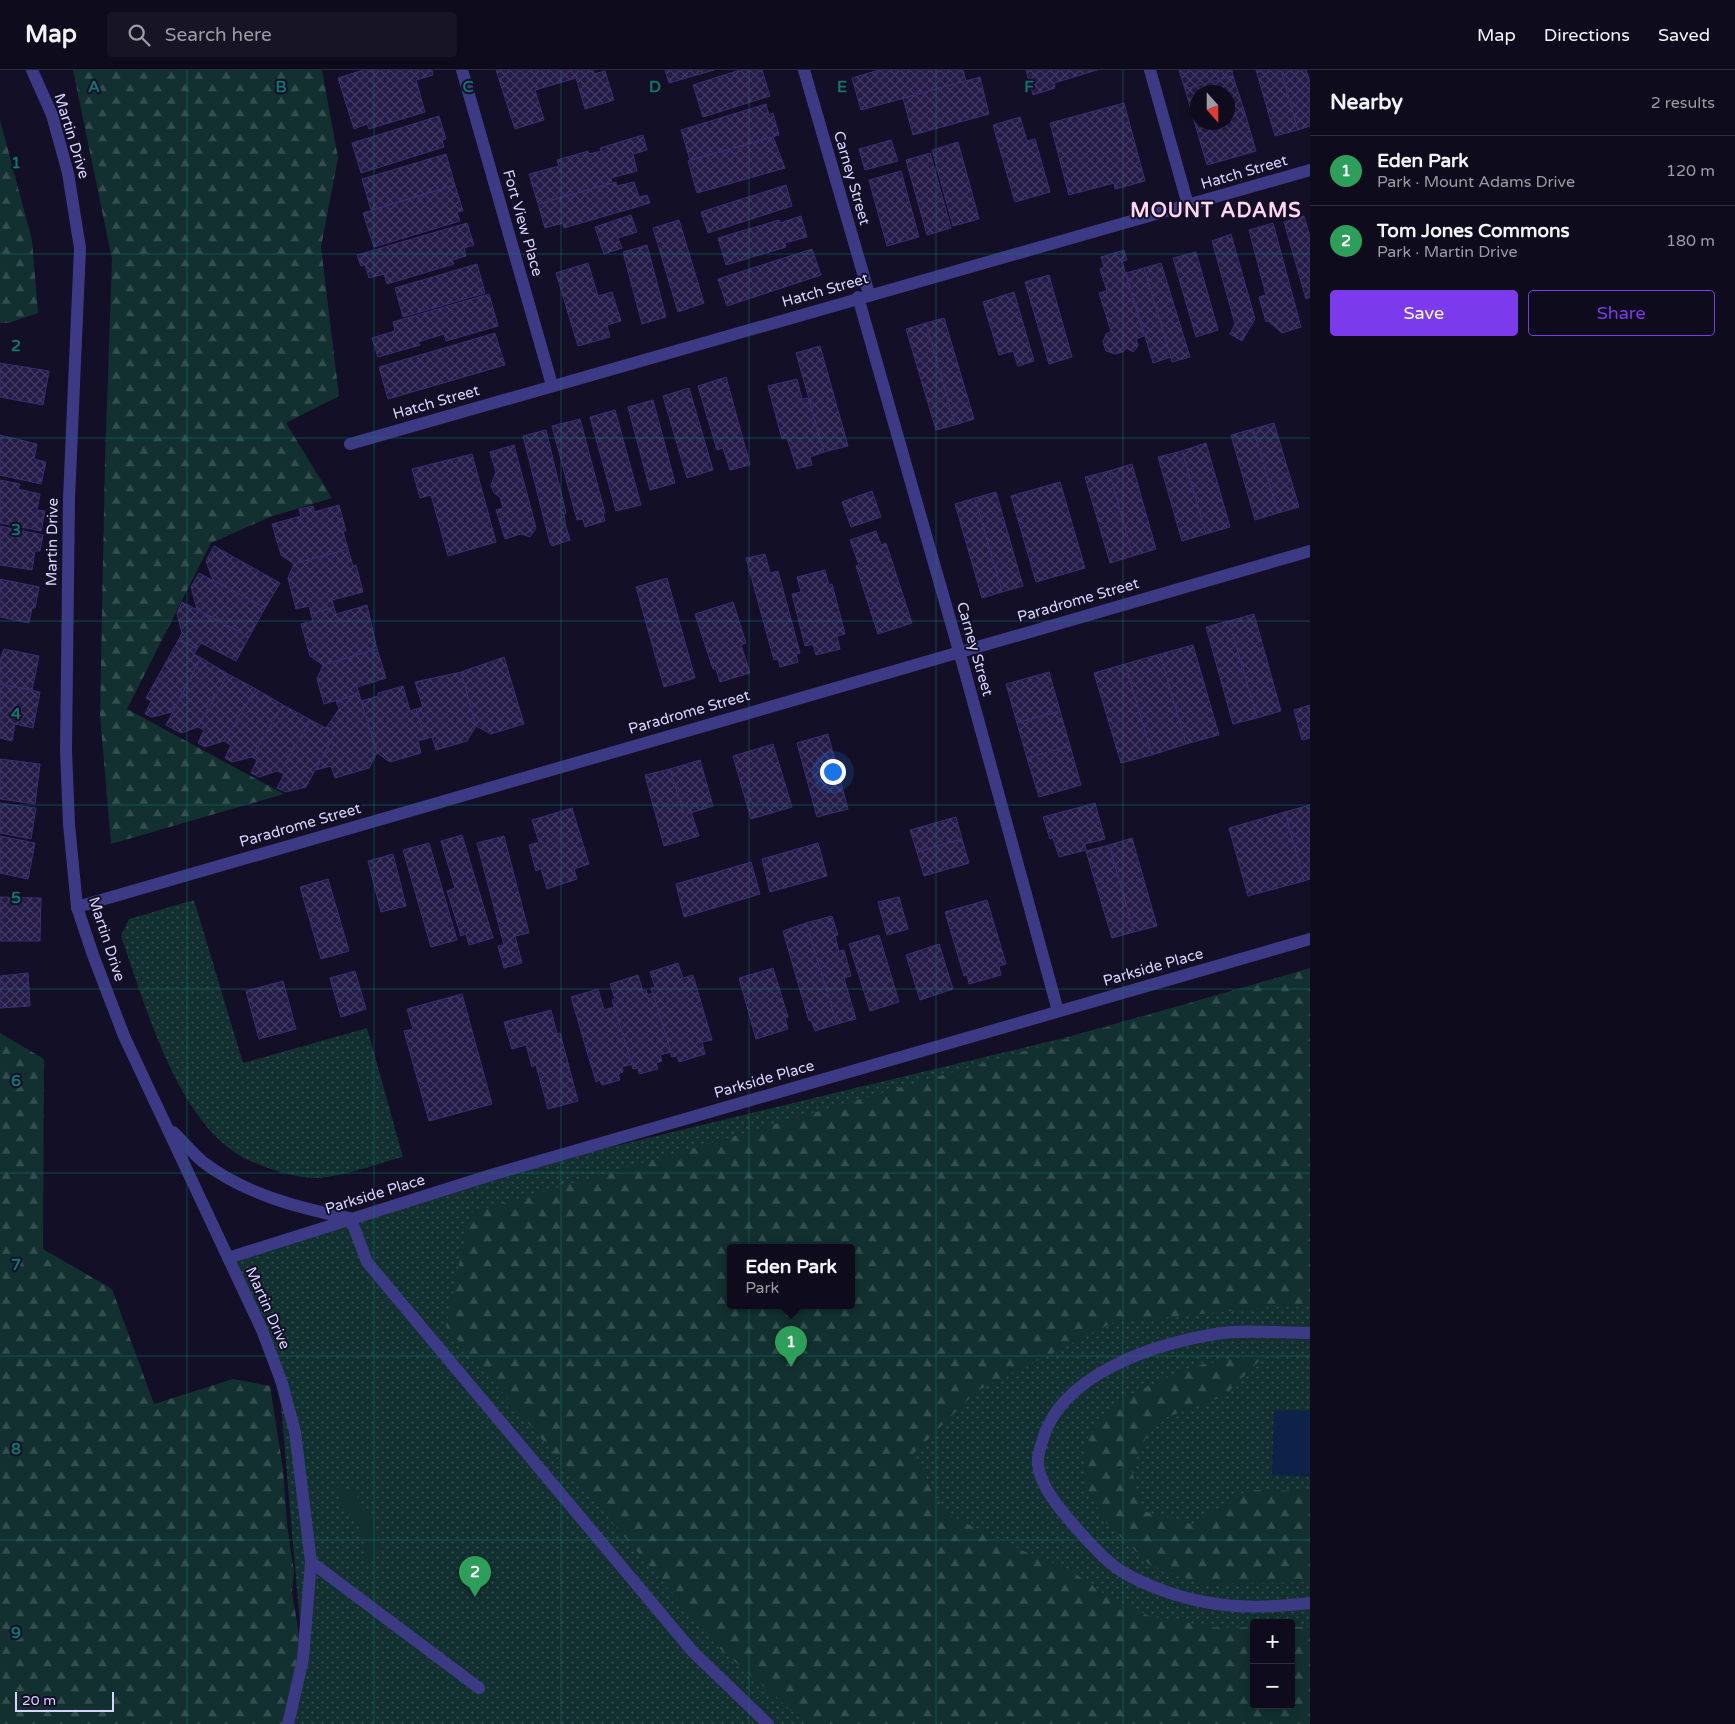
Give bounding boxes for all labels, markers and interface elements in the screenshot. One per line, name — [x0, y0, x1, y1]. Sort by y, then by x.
search box — [107, 12, 457, 57]
text: Map — [25, 20, 77, 49]
icon: search — [125, 21, 153, 49]
text: Search here — [165, 24, 272, 46]
text: Map — [1477, 24, 1516, 46]
text: Directions — [1544, 24, 1630, 46]
text: Saved — [1658, 24, 1710, 46]
text: A — [88, 77, 100, 97]
text: B — [275, 77, 287, 97]
text: C — [462, 77, 474, 97]
text: D — [649, 77, 661, 97]
text: E — [837, 77, 847, 97]
text: F — [1024, 77, 1034, 97]
north arrow — [1190, 85, 1235, 130]
text: Nearby — [1330, 90, 1403, 115]
street label: Martin Drive — [51, 91, 93, 181]
text: 2 results — [1651, 93, 1715, 113]
street label: Carney Street — [830, 129, 874, 227]
text: Eden Park — [1377, 150, 1469, 172]
street label: Hatch Street — [1199, 151, 1290, 193]
text: 1 — [11, 153, 21, 173]
text: 1 — [1341, 161, 1351, 181]
text: 120 m — [1666, 161, 1715, 181]
street label: Fort View Place — [499, 168, 547, 278]
text: Park · Mount Adams Drive — [1377, 172, 1575, 192]
district label: MOUNT ADAMS — [1130, 199, 1302, 223]
text: Tom Jones Commons — [1377, 220, 1570, 242]
text: 2 — [1341, 231, 1351, 251]
text: 180 m — [1666, 231, 1715, 251]
text: Park · Martin Drive — [1377, 242, 1518, 262]
street label: Hatch Street — [780, 269, 871, 311]
button: Save — [1330, 290, 1518, 336]
button: Share — [1528, 290, 1715, 336]
text: 2 — [11, 336, 21, 356]
street label: Hatch Street — [391, 381, 482, 423]
street label: Martin Drive — [42, 498, 62, 586]
text: 3 — [11, 520, 21, 540]
street label: Paradrome Street — [1015, 574, 1141, 626]
street label: Carney Street — [953, 600, 997, 698]
street label: Paradrome Street — [626, 686, 752, 738]
text: 4 — [11, 704, 21, 724]
your location — [820, 759, 846, 785]
street label: Paradrome Street — [237, 799, 363, 851]
text: 5 — [11, 888, 21, 908]
street label: Martin Drive — [85, 894, 129, 984]
street label: Parkside Place — [1101, 944, 1205, 990]
street label: Parkside Place — [712, 1056, 816, 1102]
text: 6 — [11, 1071, 21, 1091]
street label: Parkside Place — [323, 1170, 427, 1218]
popup — [727, 1244, 855, 1309]
text: 7 — [11, 1255, 21, 1275]
text: Eden Park — [745, 1256, 837, 1278]
street label: Martin Drive — [242, 1264, 294, 1352]
text: Park — [745, 1278, 779, 1298]
pin: 1 — [775, 1326, 807, 1367]
text: 8 — [11, 1439, 21, 1459]
pin: 2 — [459, 1556, 491, 1597]
map controls — [1250, 1619, 1295, 1709]
button: + — [1250, 1619, 1295, 1664]
text: 9 — [11, 1623, 21, 1643]
button: − — [1250, 1664, 1295, 1709]
scale bar — [15, 1689, 114, 1712]
text: 20 m — [22, 1692, 56, 1709]

